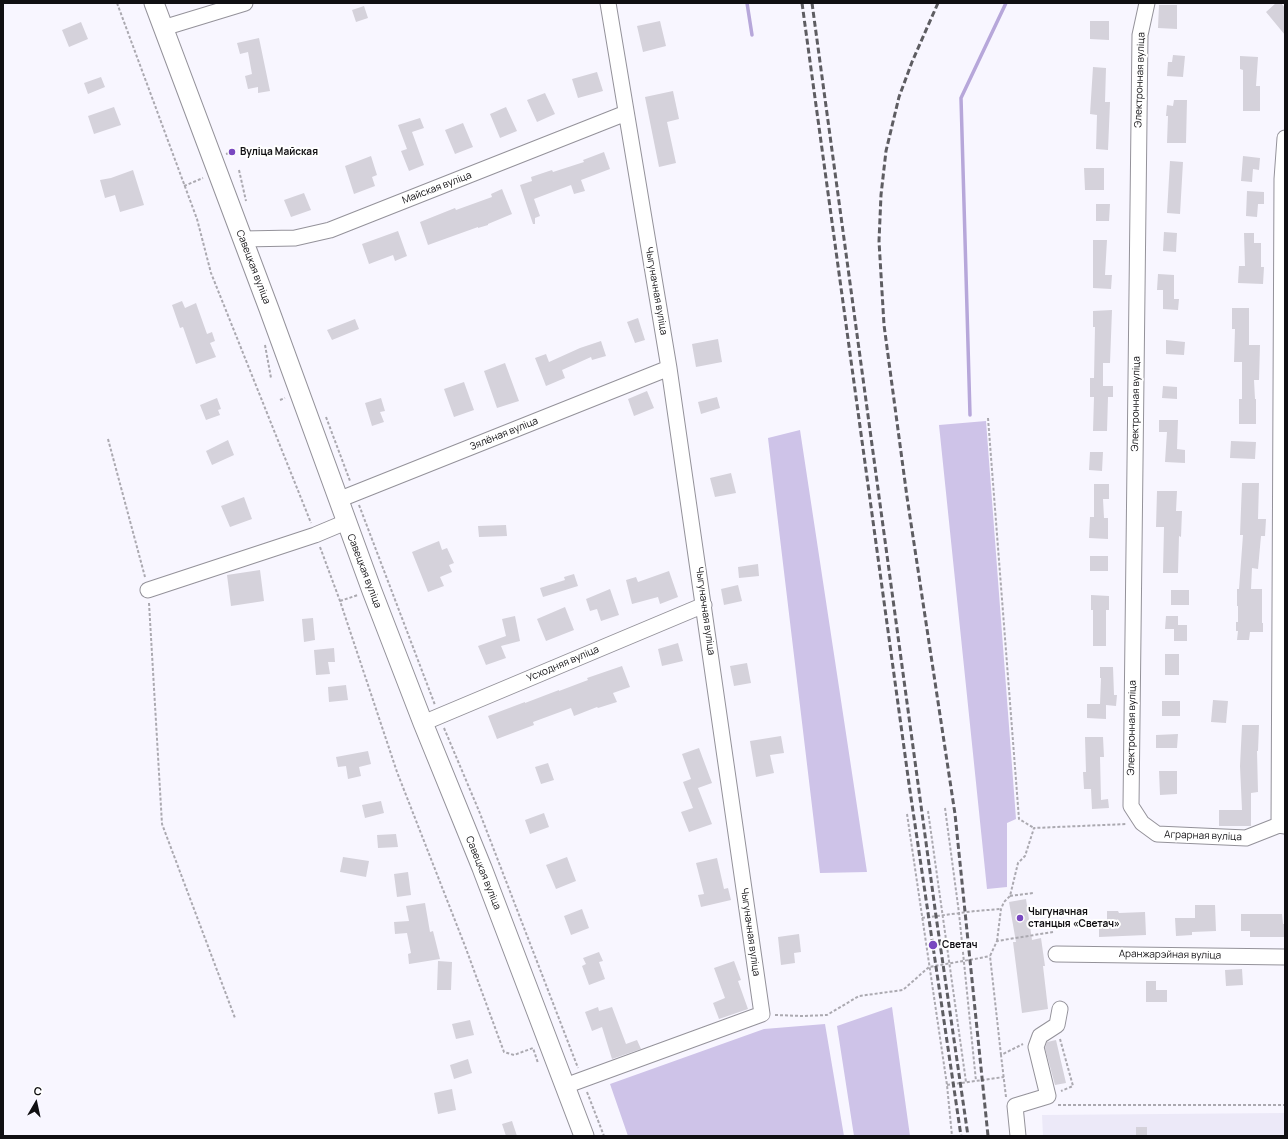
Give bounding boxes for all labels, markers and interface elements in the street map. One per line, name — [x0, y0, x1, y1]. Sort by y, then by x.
street label: Электронная вуліца — [1132, 32, 1148, 128]
place label: Вуліца Майская — [240, 146, 318, 158]
marker: Вуліца Майская — [227, 147, 237, 157]
street label: Майская вуліца — [401, 169, 473, 207]
street label: Савецкая вуліца — [233, 228, 273, 306]
street label: Чыгуначная вуліца — [642, 246, 670, 336]
street label: Электронная вуліца — [1129, 356, 1143, 452]
street label: Зялёная вуліца — [468, 415, 540, 453]
street label: Савецкая вуліца — [344, 532, 384, 610]
street label: Чыгуначная вуліца — [693, 566, 717, 656]
street label: Усходняя вуліца — [525, 643, 601, 685]
street label: Электронная вуліца — [1125, 680, 1139, 776]
street label: Аграрная вуліца — [1164, 829, 1242, 843]
street label: Савецкая вуліца — [463, 834, 503, 912]
street label: Чыгуначная вуліца — [738, 887, 762, 977]
place label: Чыгуначная станцыя «Светач» — [1028, 906, 1120, 930]
marker: Чыгуначная станцыя «Светач» — [1015, 913, 1025, 923]
marker: Светач — [927, 939, 939, 951]
place label: Светач — [942, 939, 978, 951]
street label: Аранжарэйная вуліца — [1119, 948, 1221, 962]
north arrow — [16, 1083, 56, 1123]
text: С — [33, 1083, 43, 1099]

